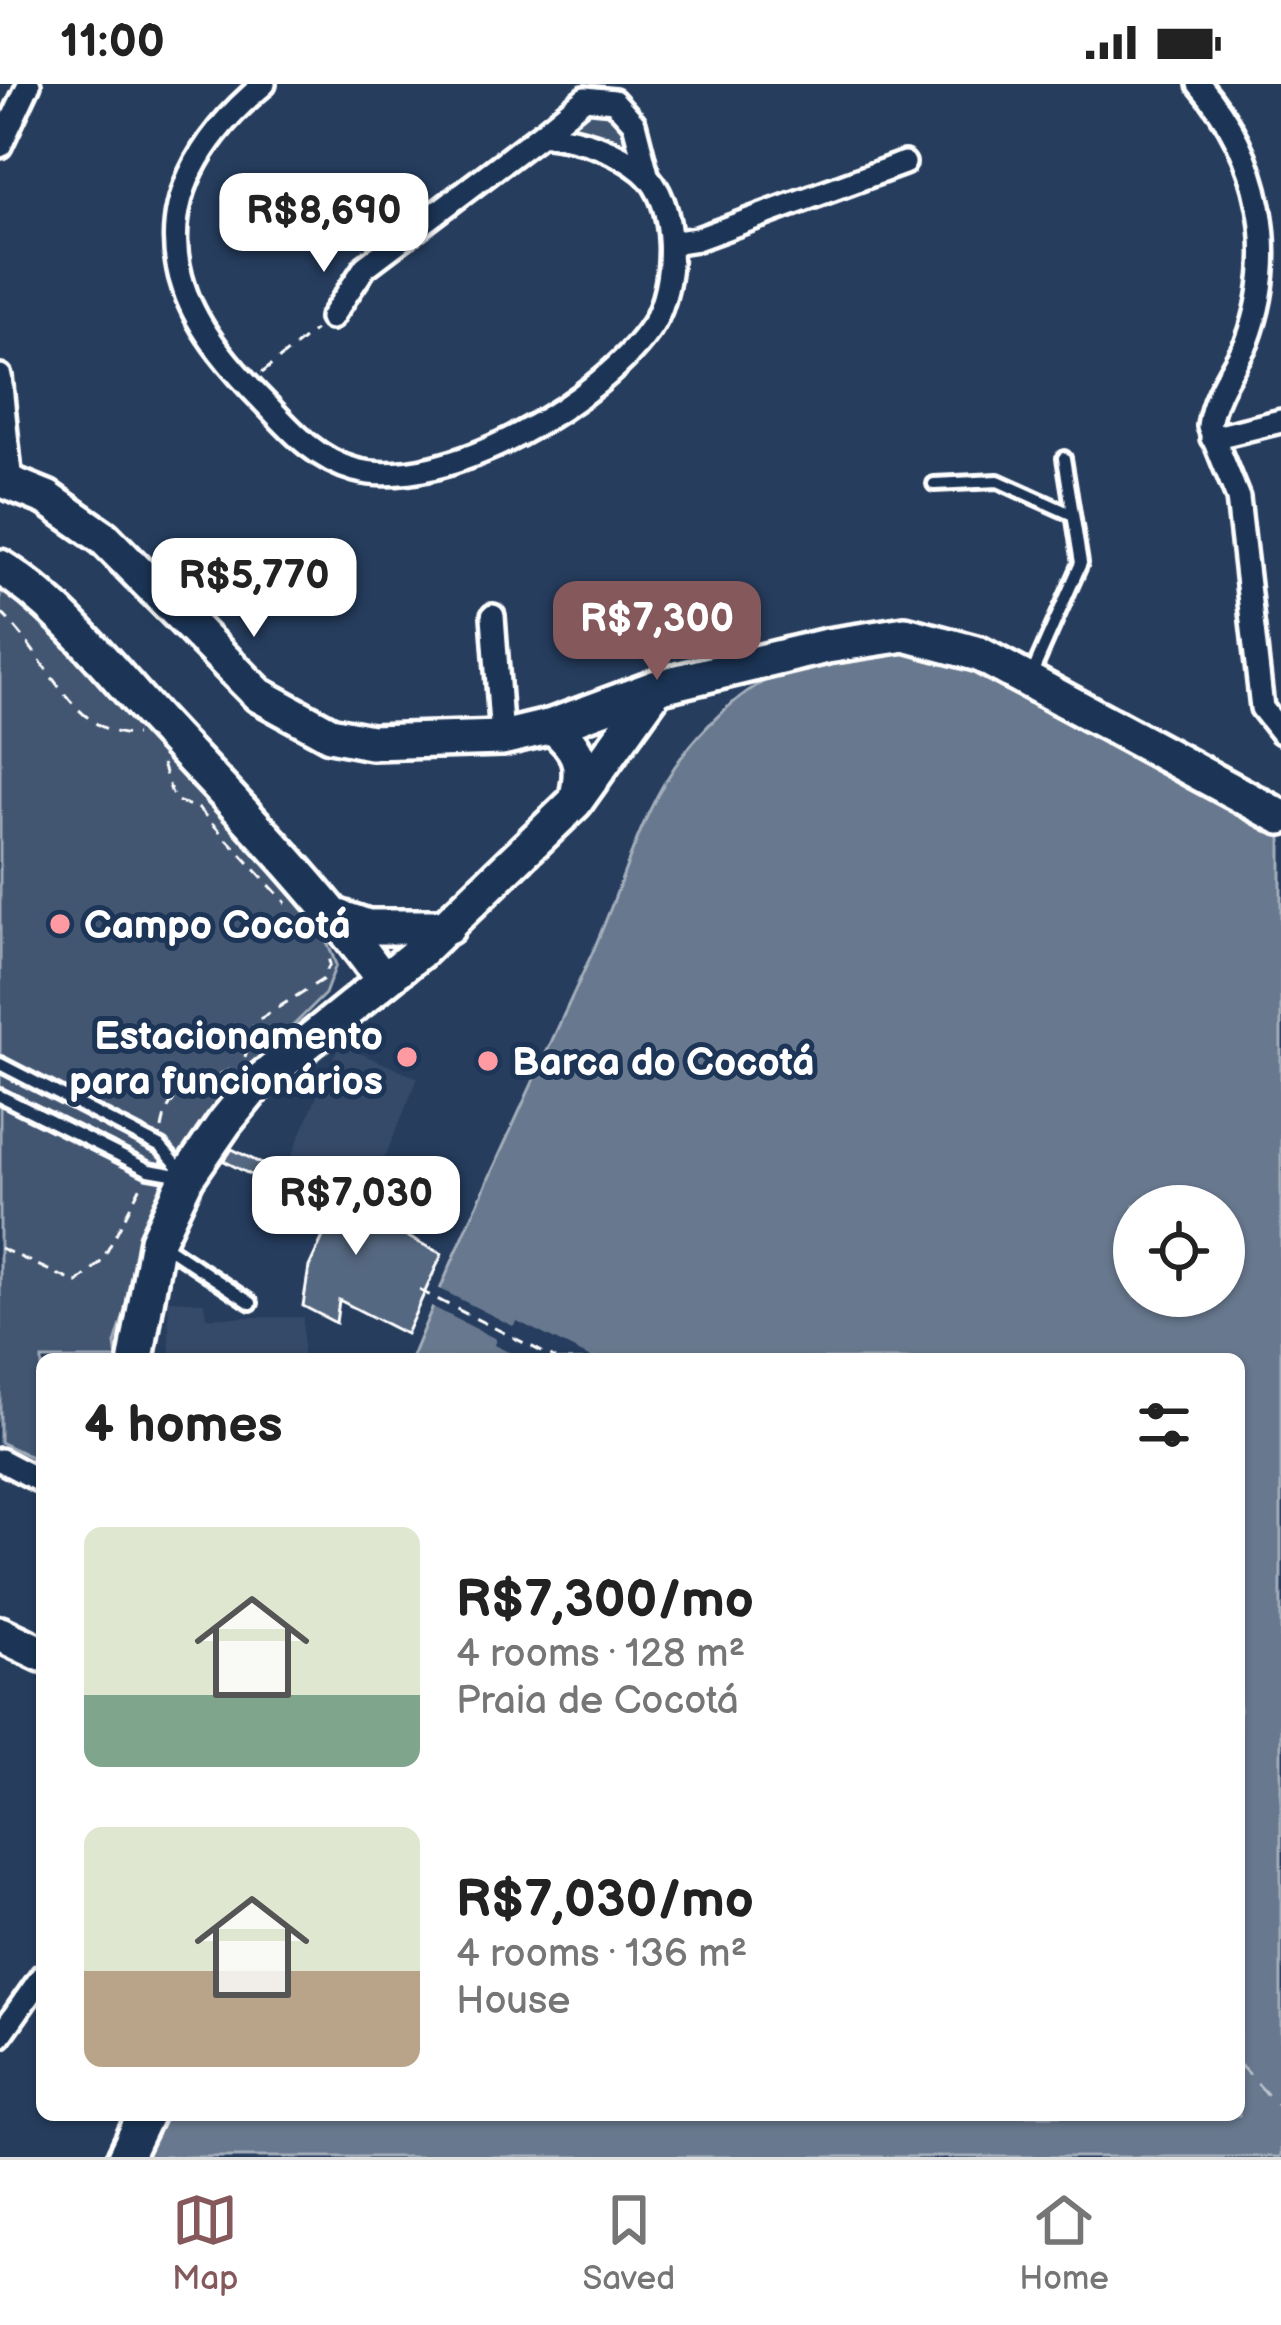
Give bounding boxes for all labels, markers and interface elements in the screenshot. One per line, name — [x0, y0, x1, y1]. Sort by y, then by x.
text: 11:00 — [60, 15, 165, 70]
pin: R$8,690 — [213, 173, 435, 275]
text: R$8,690 — [246, 188, 402, 235]
pin: R$5,770 — [143, 538, 365, 640]
text: R$5,770 — [179, 553, 329, 600]
pin: R$7,300 — [546, 581, 768, 683]
text: R$7,300 — [580, 596, 734, 643]
place label: Campo Cocotá — [84, 903, 351, 950]
marker: Campo Cocotá — [47, 911, 73, 937]
place label: Estacionamento para funcionários — [69, 1014, 383, 1106]
place label: Barca do Cocotá — [512, 1040, 815, 1087]
marker: Estacionamento para funcionários — [394, 1044, 420, 1070]
marker: Barca do Cocotá — [475, 1048, 501, 1074]
pin: R$7,030 — [245, 1156, 467, 1258]
text: R$7,030 — [279, 1171, 433, 1218]
map controls — [1113, 1185, 1245, 1317]
button: locate — [1113, 1185, 1245, 1317]
icon: filters — [1131, 1392, 1197, 1458]
text: 4 homes — [84, 1395, 283, 1456]
text: R$7,300/mo — [456, 1570, 754, 1631]
icon: home — [180, 1575, 324, 1719]
text: 4 rooms · 128 m² — [456, 1631, 745, 1678]
text: Praia de Cocotá — [456, 1678, 739, 1725]
text: R$7,030/mo — [456, 1870, 754, 1931]
icon: home — [180, 1875, 324, 2019]
text: 4 rooms · 136 m² — [456, 1931, 747, 1978]
text: House — [456, 1978, 570, 2025]
tab: Map — [172, 2187, 238, 2299]
tab: Saved — [582, 2187, 675, 2299]
tab: Home — [1019, 2187, 1109, 2299]

